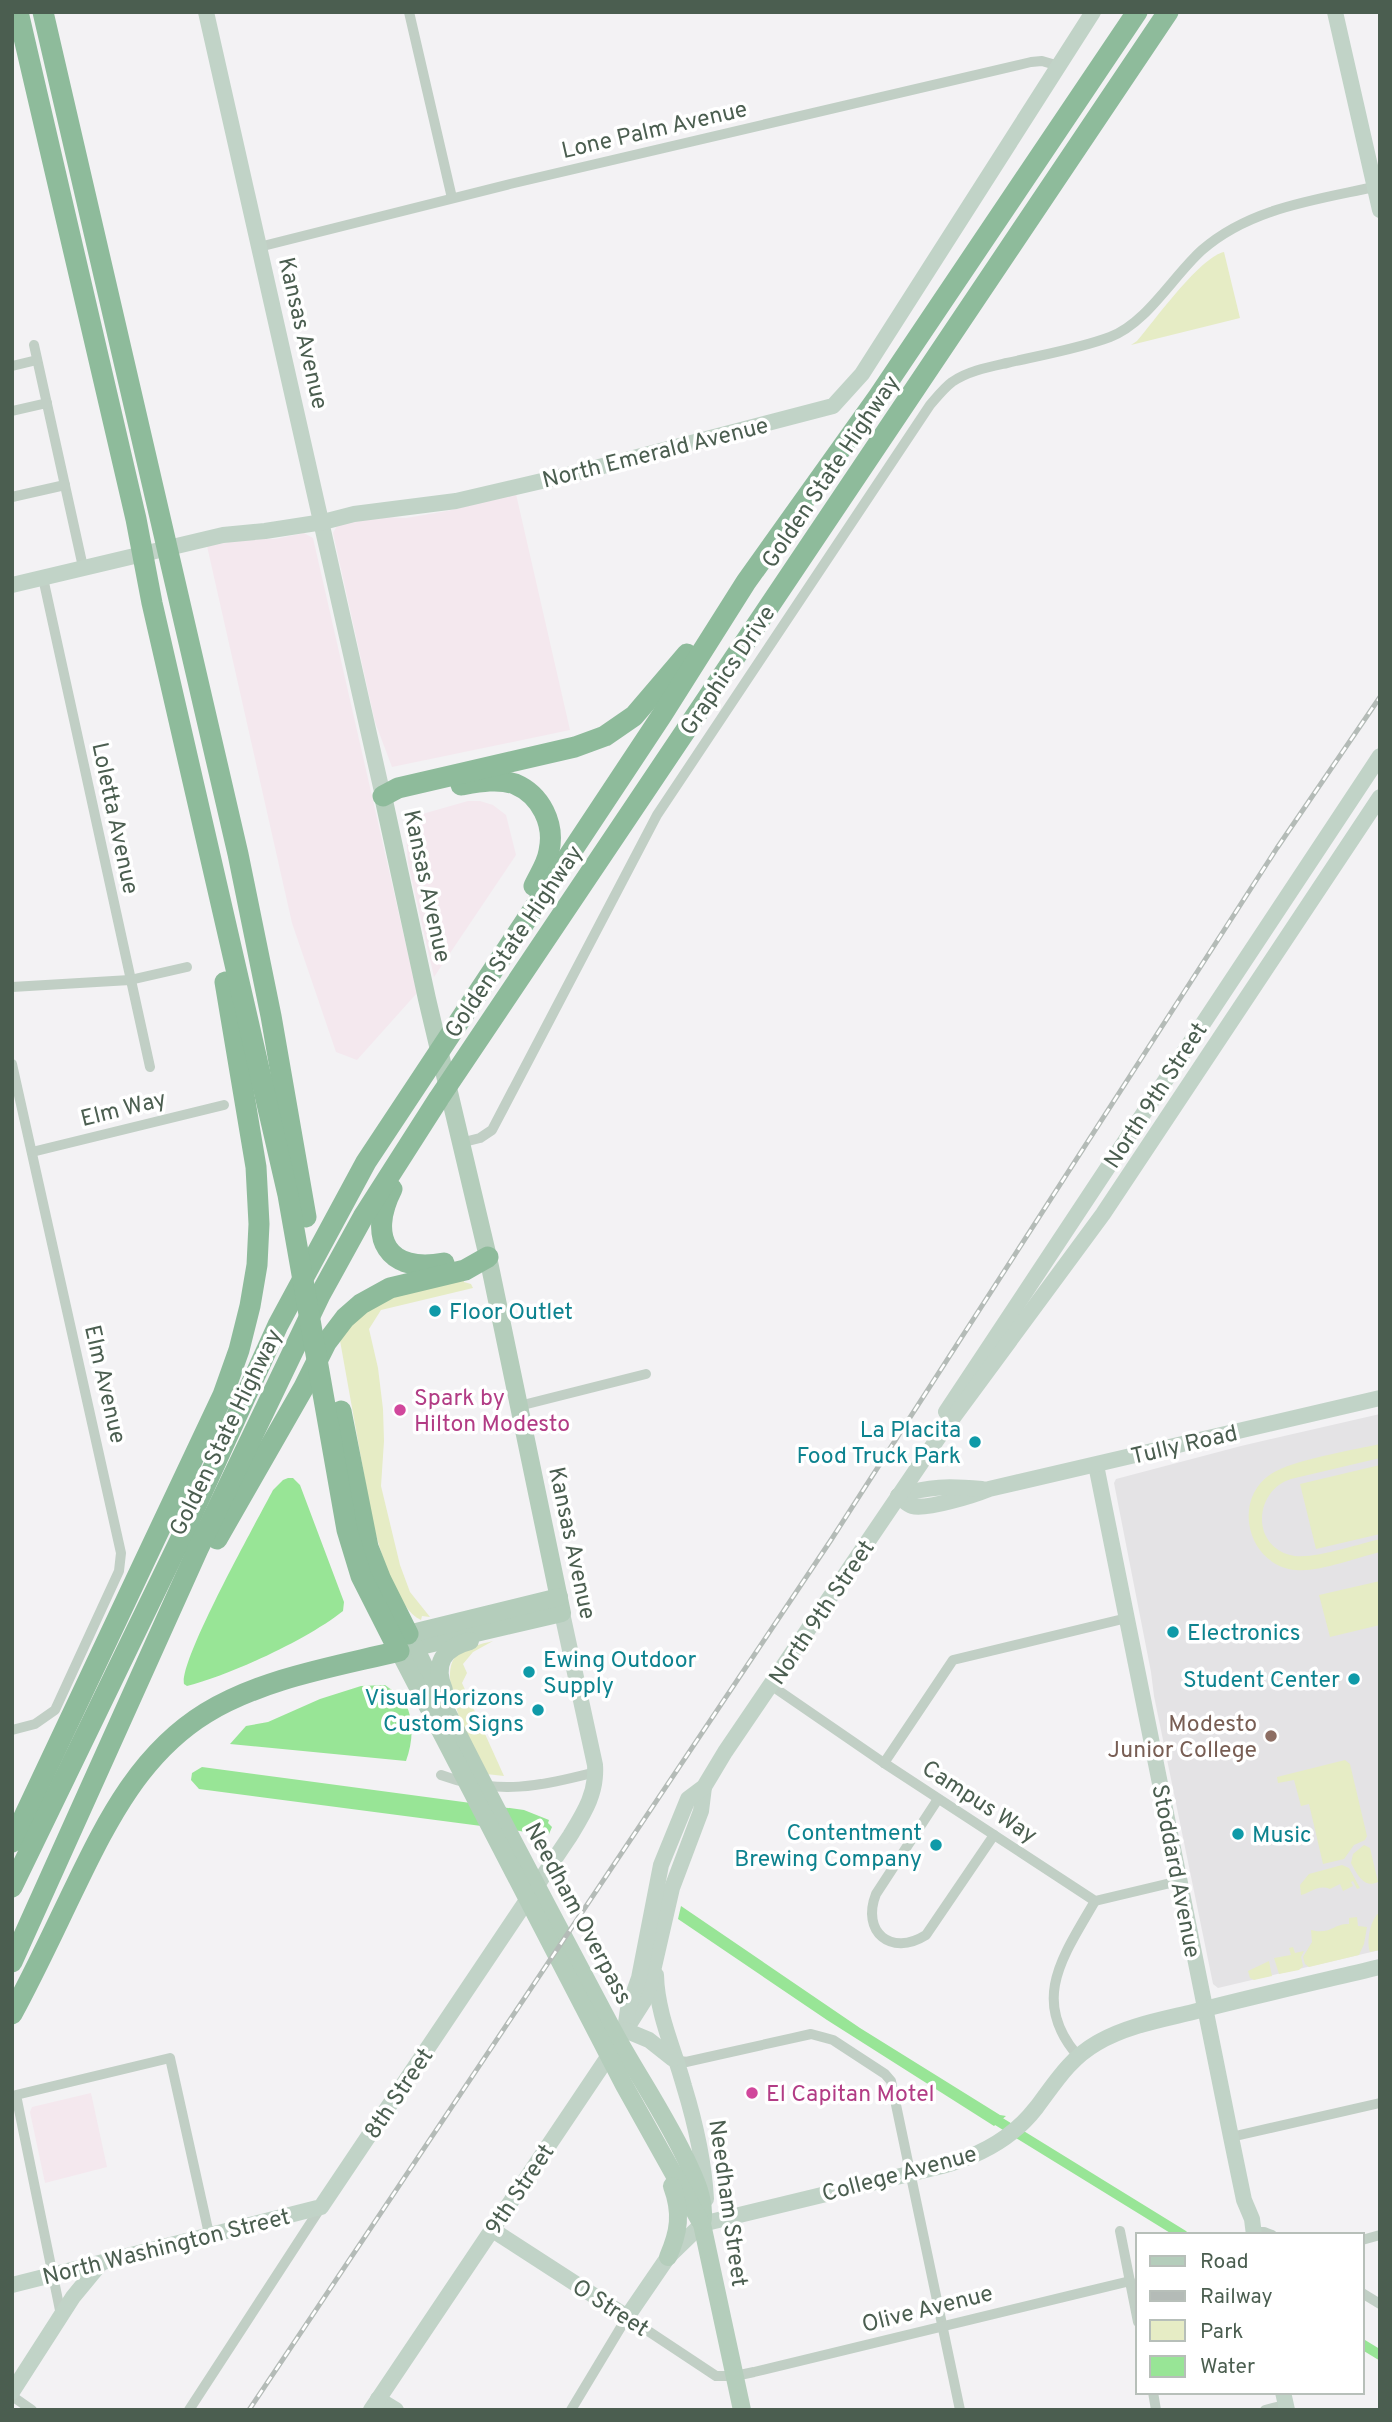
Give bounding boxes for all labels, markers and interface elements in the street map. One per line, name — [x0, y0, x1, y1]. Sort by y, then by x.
street label: Lone Palm Avenue — [559, 96, 750, 167]
street label: Kansas Avenue — [270, 255, 333, 412]
street label: Golden State Highway — [757, 370, 907, 574]
street label: North Emerald Avenue — [540, 412, 772, 497]
street label: Graphics Drive — [675, 601, 783, 742]
street label: Loletta Avenue — [83, 740, 144, 897]
street label: Kansas Avenue — [395, 808, 456, 965]
street label: Golden State Highway — [440, 840, 590, 1044]
street label: North 9th Street — [1099, 1018, 1215, 1175]
street label: Elm Way — [78, 1086, 169, 1135]
place label: Floor Outlet — [449, 1299, 573, 1328]
marker: Floor Outlet — [427, 1303, 443, 1319]
street label: Elm Avenue — [76, 1323, 131, 1447]
street label: Golden State Highway — [165, 1325, 290, 1541]
place label: Spark by Hilton Modesto — [414, 1385, 570, 1440]
marker: Spark by Hilton Modesto — [392, 1402, 408, 1418]
place label: La Placita Food Truck Park — [797, 1417, 961, 1472]
street label: Tully Road — [1129, 1420, 1241, 1473]
marker: La Placita Food Truck Park — [967, 1434, 983, 1450]
street label: Kansas Avenue — [540, 1465, 601, 1622]
street label: North 9th Street — [764, 1535, 882, 1691]
place label: Electronics — [1187, 1620, 1301, 1649]
marker: Electronics — [1165, 1624, 1181, 1640]
place label: Ewing Outdoor Supply — [543, 1647, 697, 1702]
marker: Ewing Outdoor Supply — [521, 1664, 537, 1680]
place label: Student Center — [1183, 1667, 1340, 1696]
marker: Student Center — [1346, 1671, 1362, 1687]
place label: Visual Horizons Custom Signs — [365, 1685, 524, 1740]
marker: Visual Horizons Custom Signs — [530, 1702, 546, 1718]
place label: Modesto Junior College — [1108, 1711, 1257, 1766]
marker: Modesto Junior College — [1263, 1728, 1279, 1744]
street label: Campus Way — [916, 1755, 1042, 1851]
street label: Stoddard Avenue — [1144, 1782, 1206, 1961]
street label: Needham Overpass — [517, 1818, 637, 2010]
place label: Contentment Brewing Company — [734, 1820, 922, 1875]
place label: Music — [1252, 1822, 1312, 1851]
marker: Music — [1230, 1826, 1246, 1842]
marker: Contentment Brewing Company — [928, 1837, 944, 1853]
street label: 8th Street — [359, 2043, 441, 2145]
place label: El Capitan Motel — [766, 2081, 935, 2110]
marker: El Capitan Motel — [744, 2085, 760, 2101]
street label: Needham Street — [700, 2118, 753, 2289]
street label: 9th Street — [480, 2139, 562, 2241]
street label: College Avenue — [819, 2141, 980, 2210]
street label: North Washington Street — [40, 2204, 293, 2293]
legend — [1136, 2233, 1364, 2394]
text: Road — [1200, 2249, 1249, 2276]
street label: O Street — [566, 2274, 653, 2345]
street label: Olive Avenue — [859, 2280, 996, 2341]
text: Railway — [1200, 2284, 1273, 2311]
text: Park — [1200, 2319, 1243, 2346]
text: Water — [1200, 2354, 1255, 2381]

